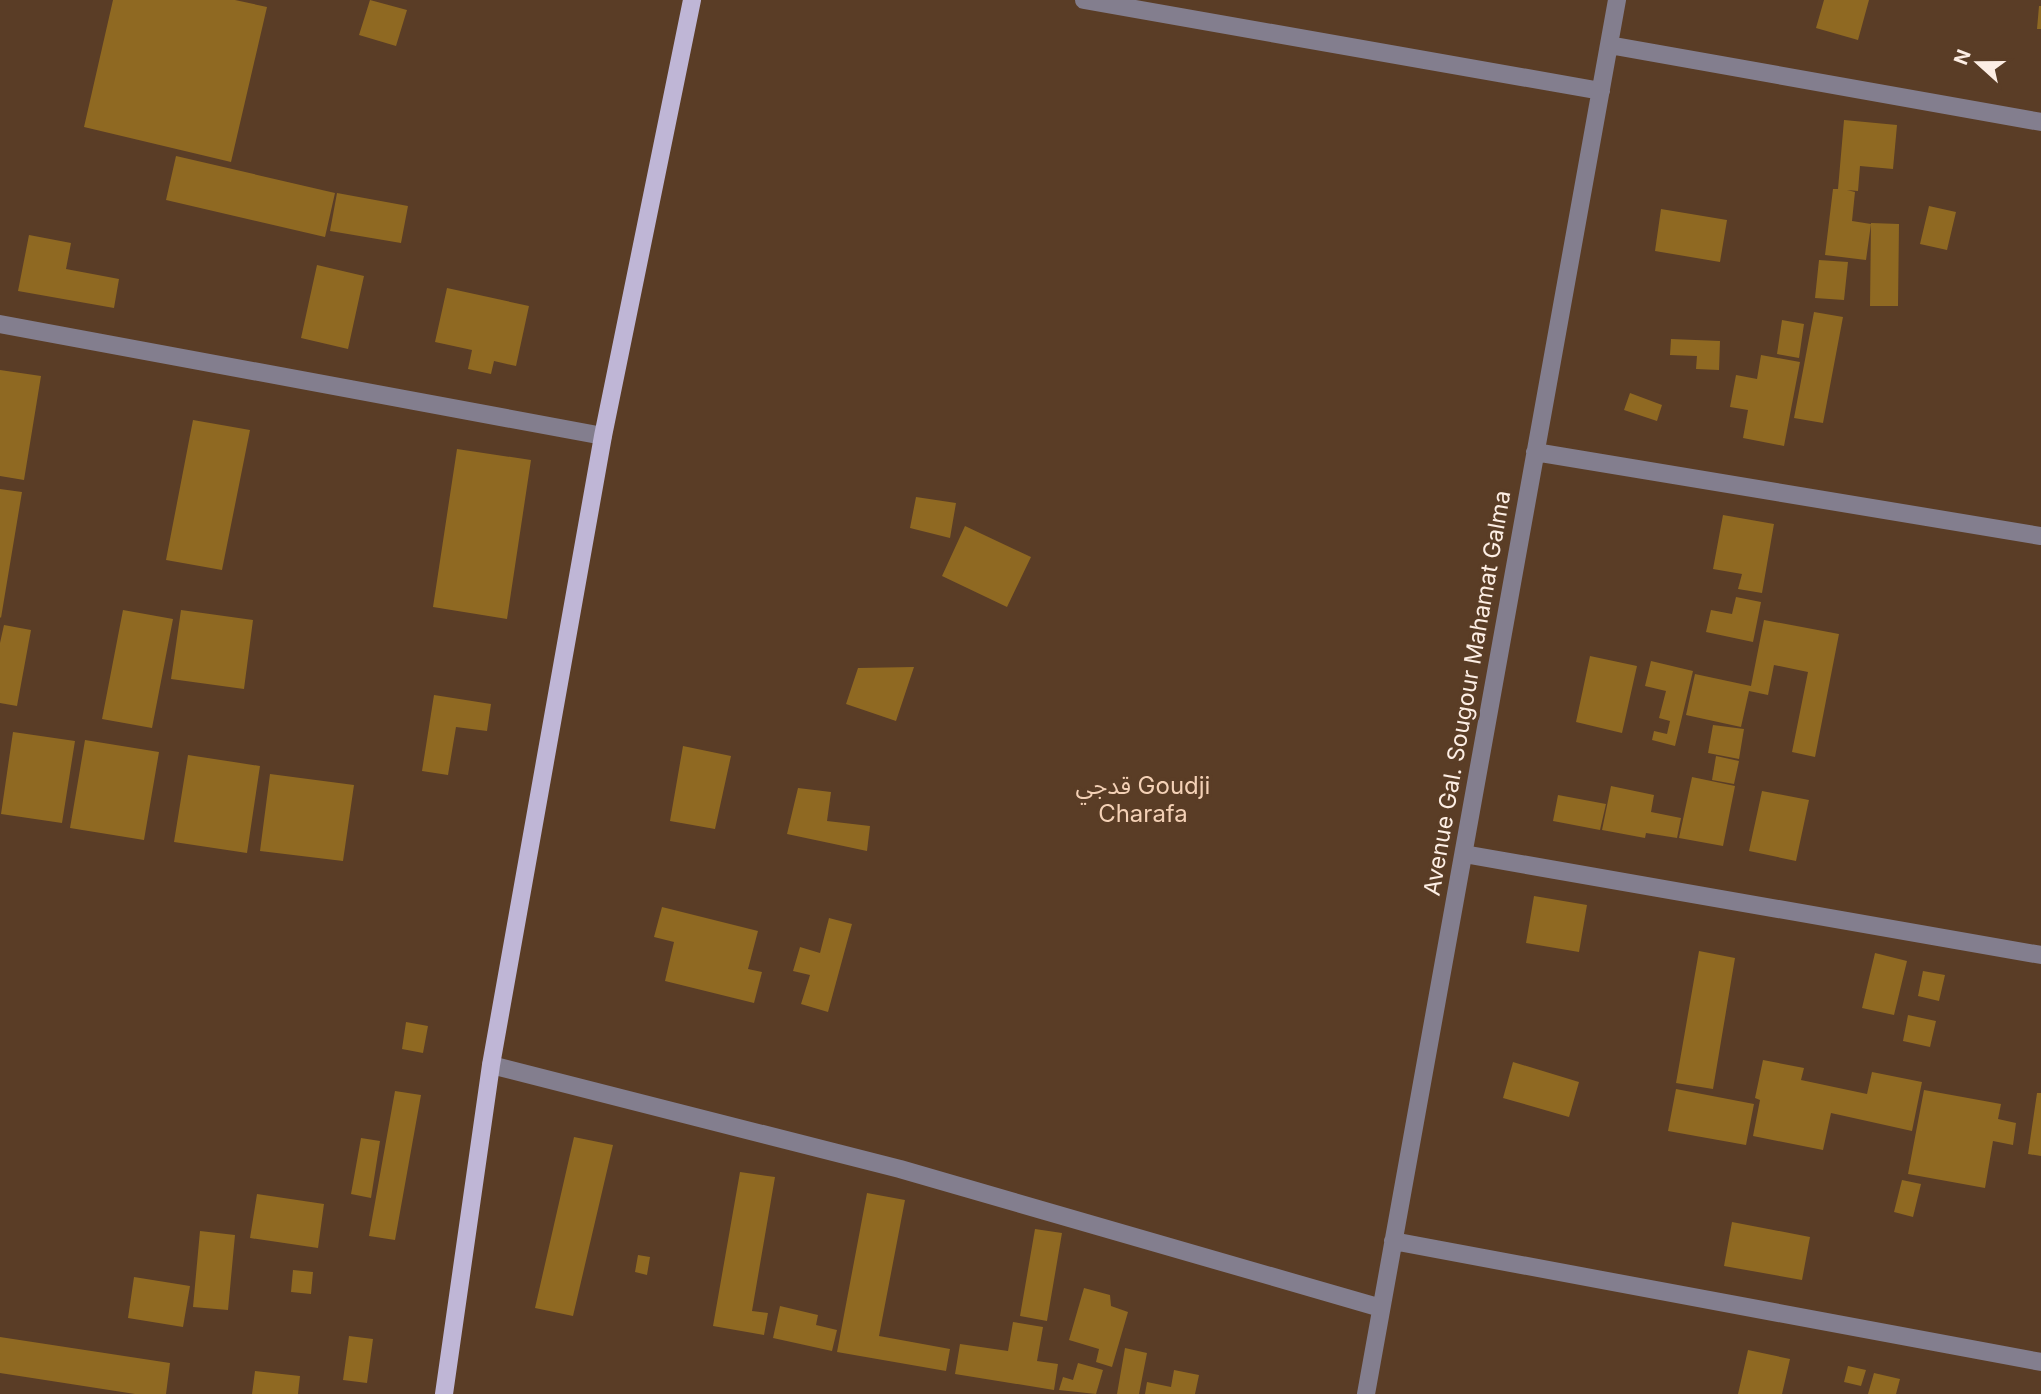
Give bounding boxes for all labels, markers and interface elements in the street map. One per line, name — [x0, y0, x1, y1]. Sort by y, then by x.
north arrow — [1943, 28, 2013, 98]
text: N — [1949, 46, 1976, 68]
street label: Avenue Gal. Sougour Mahamat Galma — [1418, 488, 1516, 898]
district label: قدجي Goudji Charafa — [1076, 771, 1210, 828]

